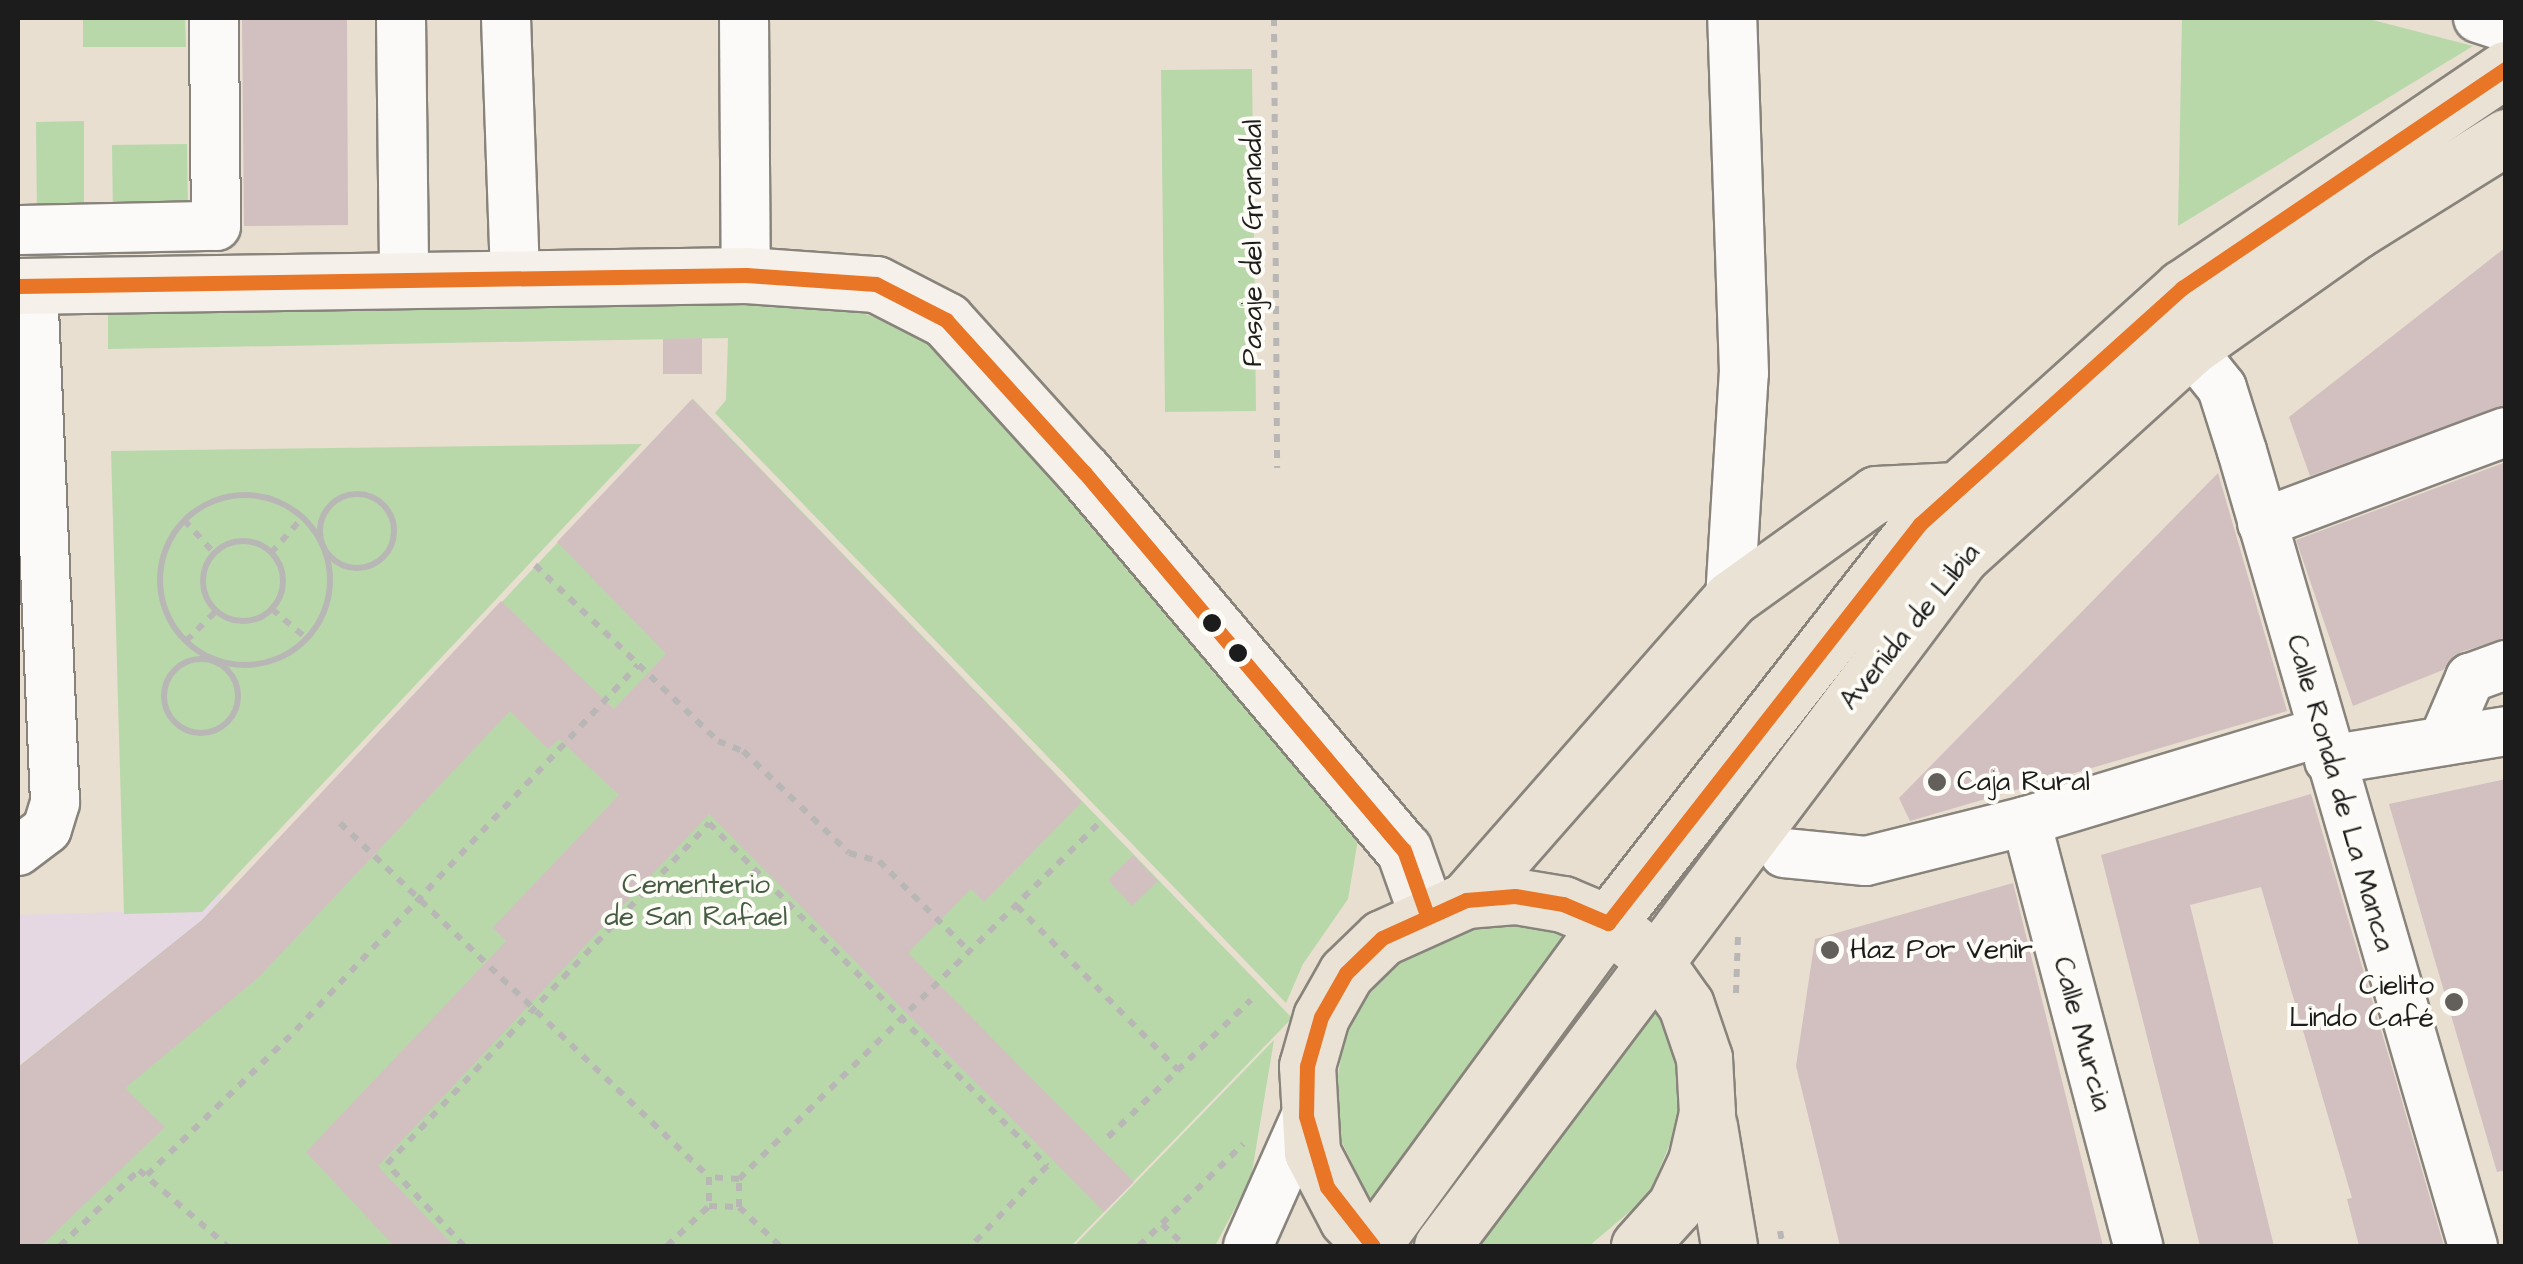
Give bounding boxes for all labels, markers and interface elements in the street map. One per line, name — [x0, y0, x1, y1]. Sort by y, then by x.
street label: Pasaje del Granadal — [1236, 119, 1270, 367]
street label: Avenida de Libia — [1833, 537, 1987, 717]
unlabelled marker — [1202, 613, 1222, 633]
street label: Calle Ronda de La Manca — [2279, 631, 2401, 955]
unlabelled marker — [1228, 643, 1248, 663]
place label: Caja Rural — [1957, 765, 2090, 799]
marker: Caja Rural — [1926, 771, 1948, 793]
park label: Cementerio de San Rafael — [605, 868, 787, 934]
place label: Haz Por Venir — [1850, 933, 2033, 967]
marker: Haz Por Venir — [1819, 939, 1841, 961]
street label: Calle Murcia — [2045, 953, 2119, 1115]
place label: Cielito Lindo Café — [2289, 969, 2434, 1035]
marker: Cielito Lindo Café — [2443, 991, 2465, 1013]

